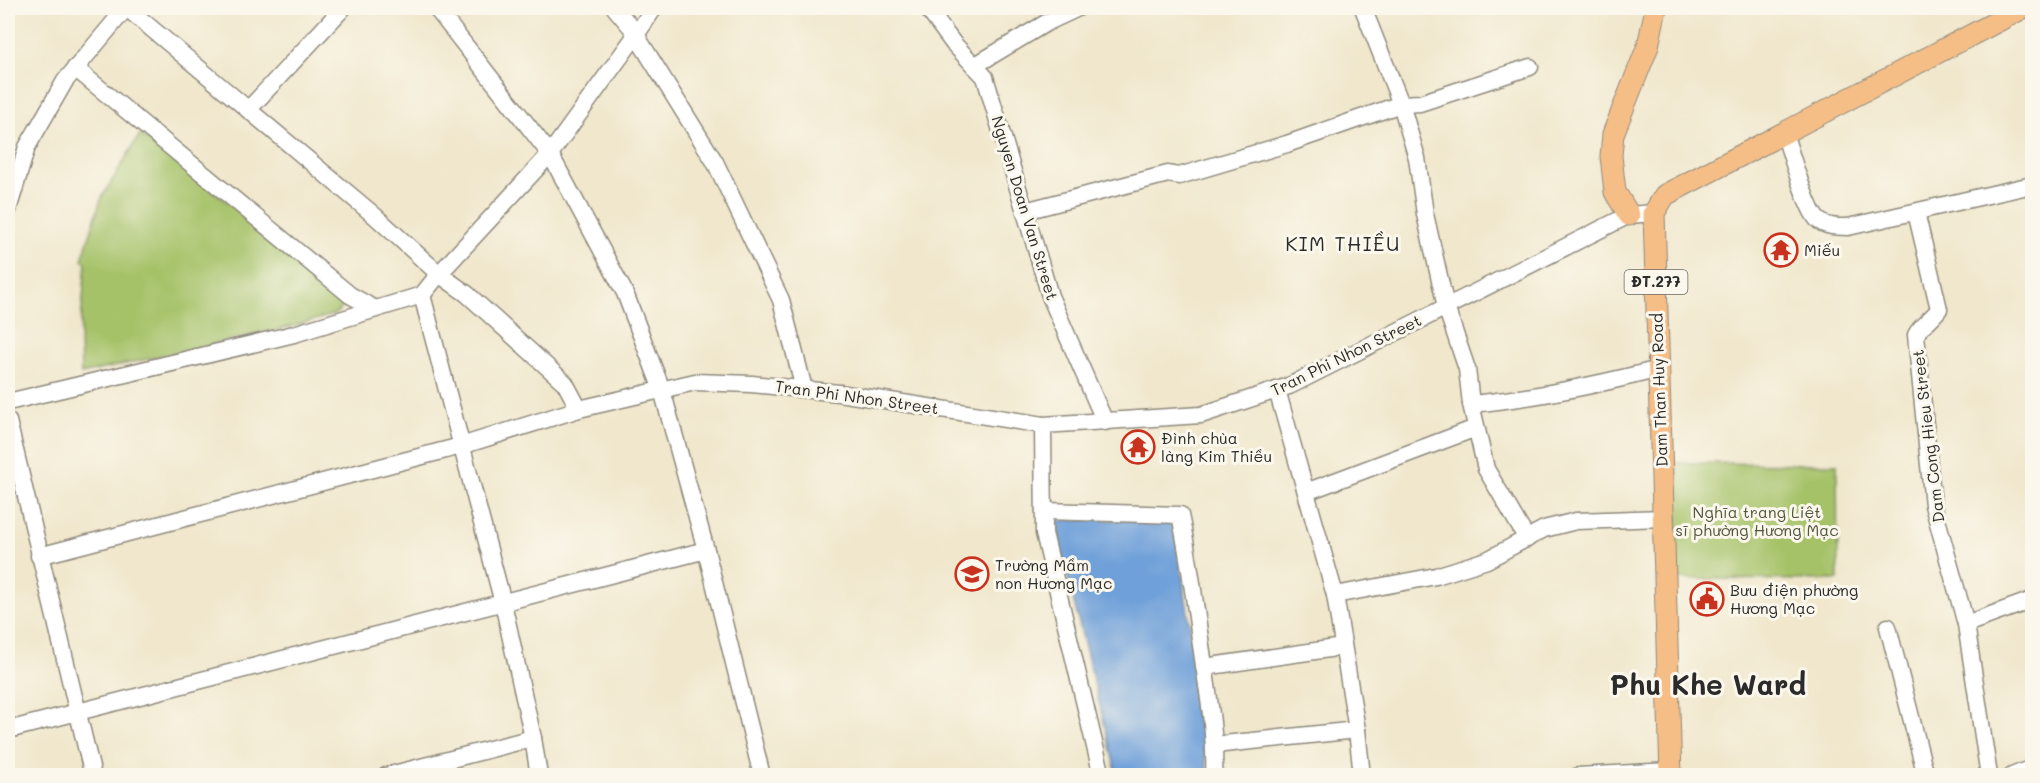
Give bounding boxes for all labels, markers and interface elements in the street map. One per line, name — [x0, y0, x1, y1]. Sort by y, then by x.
street label: Nguyen Doan Van Street — [987, 113, 1064, 303]
district label: KIM THIỀU — [1285, 230, 1401, 256]
temple icon: Miếu — [1763, 232, 1799, 268]
place label: Miếu — [1804, 239, 1840, 260]
road number: ĐT.277 — [1624, 270, 1688, 294]
street label: Tran Phi Nhon Street — [1267, 309, 1425, 400]
street label: Dam Than Huy Road — [1645, 313, 1672, 467]
street label: Dam Cong Hieu Street — [1906, 348, 1949, 524]
street label: Tran Phi Nhon Street — [774, 375, 940, 418]
place label: Đình chùa làng Kim Thiều — [1161, 427, 1272, 466]
temple icon: Đình chùa làng Kim Thiều — [1120, 429, 1156, 465]
park label: Nghĩa trang Liệt sĩ phường Hương Mạc — [1675, 501, 1839, 540]
place label: Trường Mầm non Hương Mạc — [995, 554, 1112, 593]
school or university icon: Trường Mầm non Hương Mạc — [954, 556, 990, 592]
place label: Bưu điện phường Hương Mạc — [1730, 579, 1858, 618]
public building icon: Bưu điện phường Hương Mạc — [1689, 581, 1725, 617]
district label: Phu Khe Ward — [1610, 666, 1806, 702]

